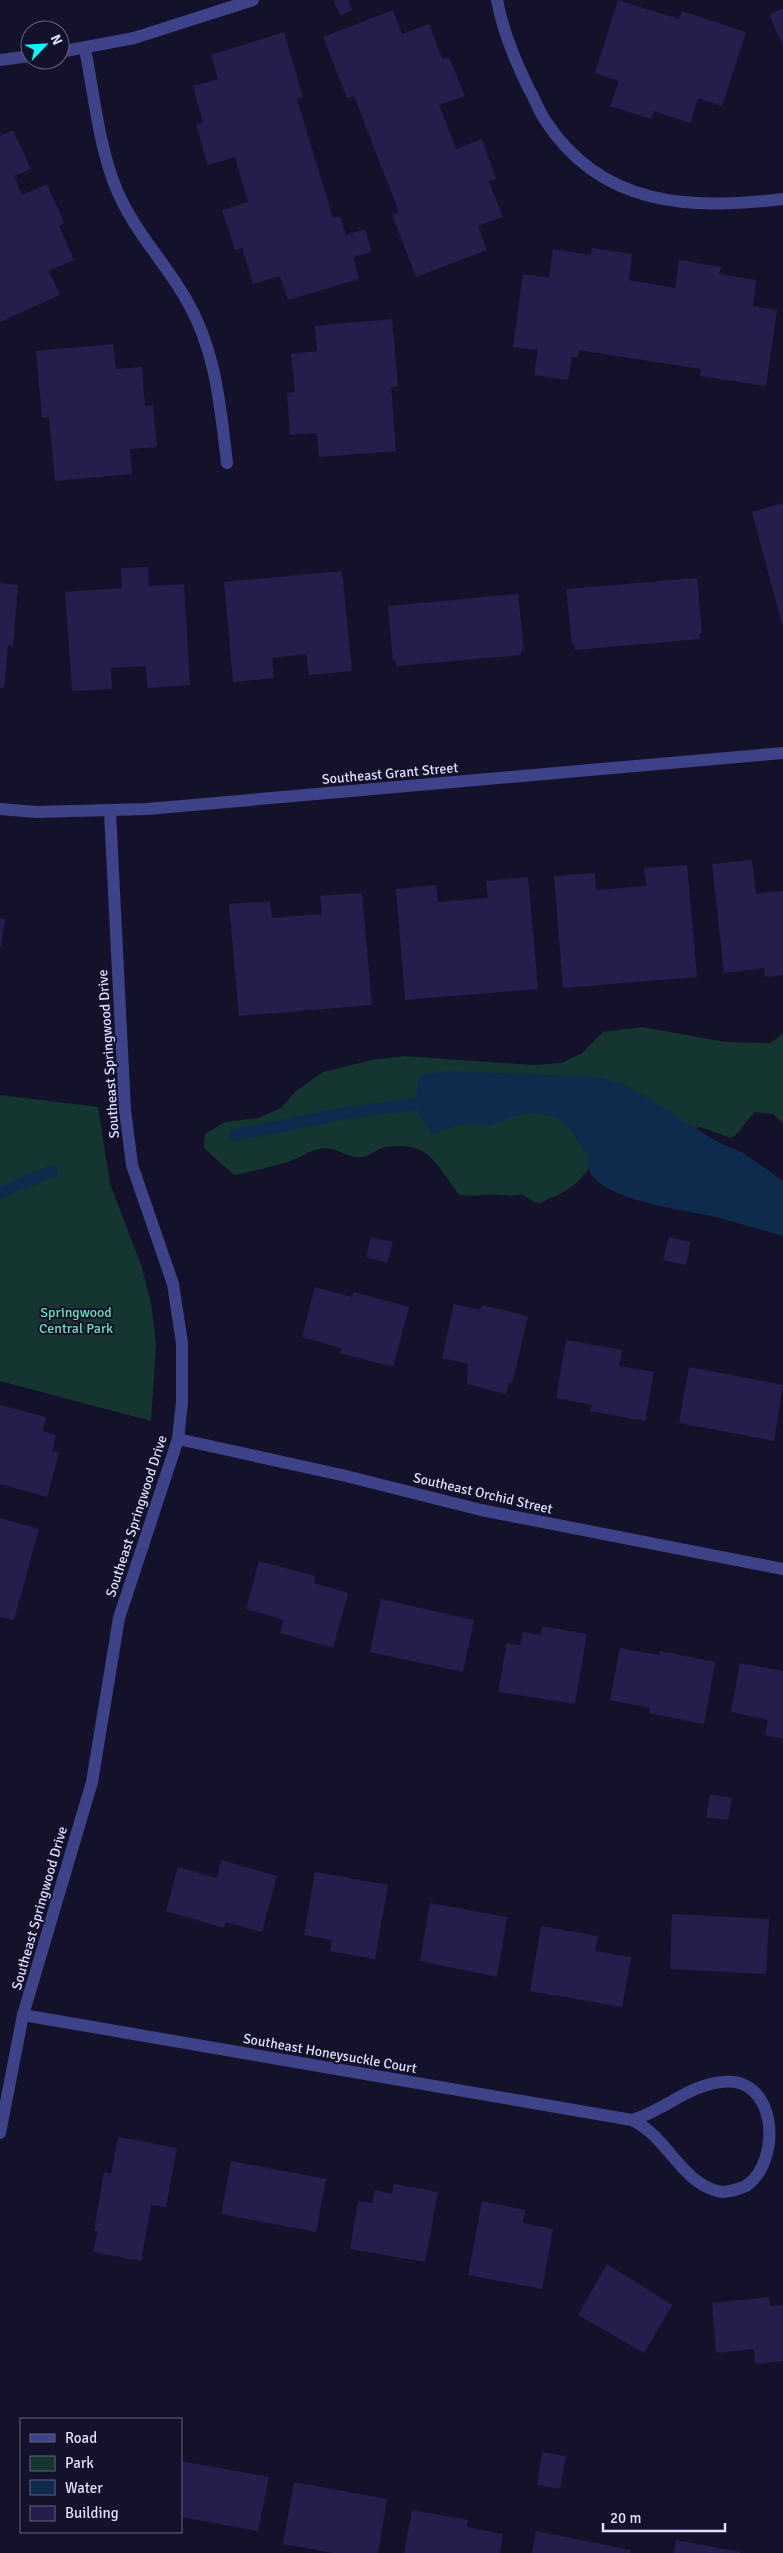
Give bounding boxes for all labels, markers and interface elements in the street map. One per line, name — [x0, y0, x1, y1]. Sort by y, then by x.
north arrow — [20, 20, 70, 70]
text: N — [47, 32, 66, 48]
street label: Southeast Grant Street — [321, 759, 459, 788]
street label: Southeast Springwood Drive — [94, 969, 123, 1139]
park label: Springwood Central Park — [39, 1304, 113, 1337]
street label: Southeast Springwood Drive — [102, 1433, 171, 1599]
street label: Southeast Orchid Street — [412, 1469, 554, 1518]
street label: Southeast Springwood Drive — [8, 1824, 71, 1992]
street label: Southeast Honeysuckle Court — [242, 2030, 418, 2077]
legend — [20, 2418, 182, 2533]
text: Road — [65, 2429, 97, 2447]
text: Park — [65, 2454, 94, 2472]
text: Water — [65, 2479, 103, 2497]
scale bar — [603, 2500, 726, 2532]
text: Building — [65, 2504, 119, 2522]
text: 20 m — [610, 2509, 641, 2527]

